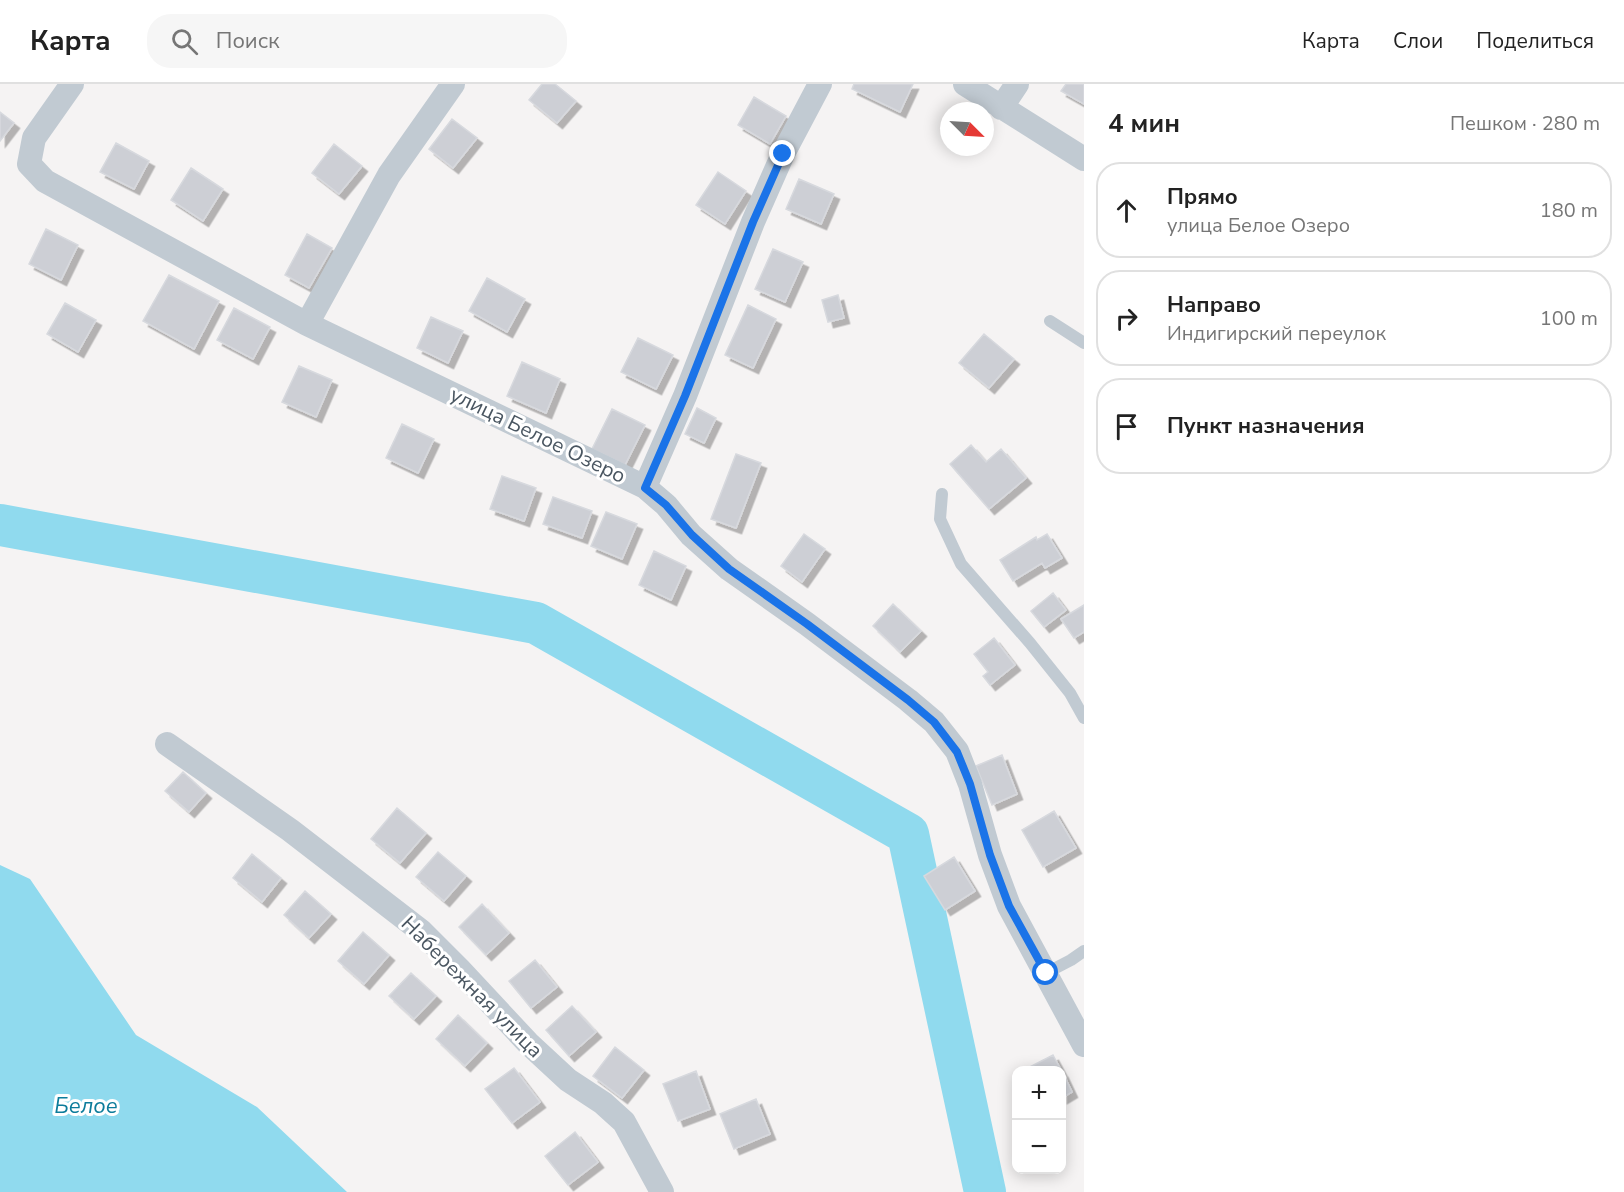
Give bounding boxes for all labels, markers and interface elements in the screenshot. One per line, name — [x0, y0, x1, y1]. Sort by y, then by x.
search box — [147, 14, 567, 68]
text: Карта — [30, 22, 111, 60]
icon: search — [168, 25, 201, 58]
text: Поиск — [216, 26, 280, 56]
text: Карта — [1302, 27, 1360, 55]
text: Слои — [1393, 27, 1443, 55]
text: Поделиться — [1476, 27, 1594, 55]
north arrow — [940, 102, 994, 156]
text: 4 мин — [1108, 106, 1180, 141]
text: Пешком · 280 m — [1450, 110, 1600, 137]
route end — [769, 140, 795, 166]
text: Прямо — [1167, 182, 1238, 212]
icon: ahead — [1110, 194, 1143, 227]
text: 180 m — [1540, 197, 1598, 224]
text: улица Белое Озеро — [1167, 212, 1350, 239]
text: Направо — [1167, 290, 1261, 320]
icon: right — [1110, 302, 1143, 335]
text: 100 m — [1540, 305, 1598, 332]
text: Индигирский переулок — [1167, 320, 1386, 347]
street label: улица Белое Озеро — [445, 380, 631, 490]
icon: arrive — [1110, 410, 1143, 443]
text: Пункт назначения — [1167, 411, 1365, 441]
street label: Набережная улица — [395, 910, 549, 1064]
route start — [1032, 959, 1058, 985]
map controls — [1012, 1066, 1066, 1174]
button: + — [1012, 1066, 1066, 1120]
water label: Белое — [54, 1091, 118, 1121]
button: − — [1012, 1120, 1066, 1174]

